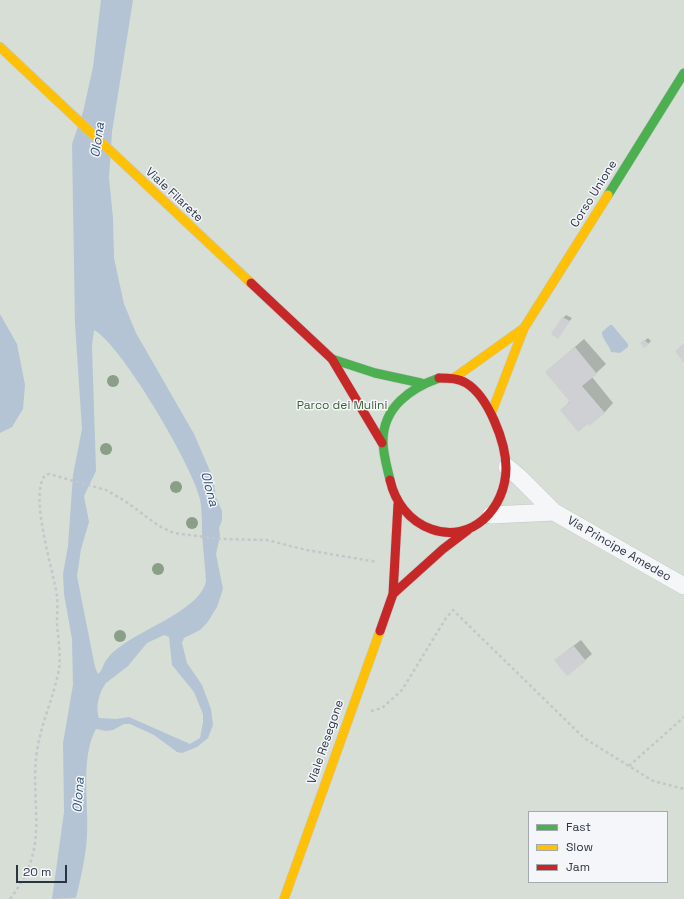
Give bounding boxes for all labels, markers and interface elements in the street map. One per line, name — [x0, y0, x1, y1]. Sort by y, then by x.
water label: Olona — [88, 121, 108, 159]
street label: Corso Unione — [568, 158, 620, 230]
street label: Viale Filarete — [142, 165, 206, 225]
park label: Parco dei Mulini — [297, 399, 387, 413]
water label: Olona — [197, 470, 221, 508]
street label: Via Principe Amedeo — [564, 513, 674, 585]
street label: Viale Resegone — [305, 698, 347, 786]
water label: Olona — [70, 777, 88, 813]
legend — [528, 811, 668, 883]
text: Fast — [566, 819, 591, 835]
text: Slow — [566, 839, 593, 855]
scale bar — [18, 857, 69, 883]
text: Jam — [566, 859, 590, 875]
text: 20 m — [23, 864, 51, 880]

